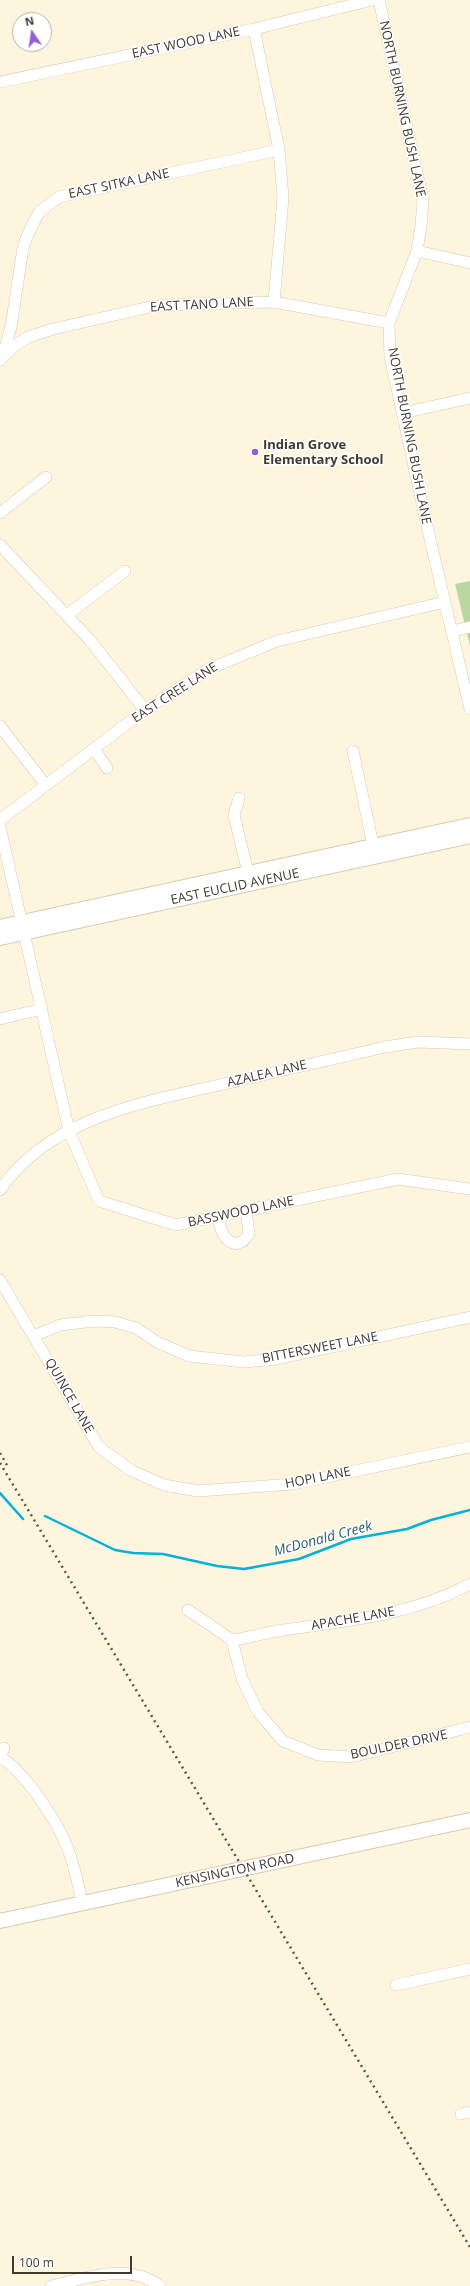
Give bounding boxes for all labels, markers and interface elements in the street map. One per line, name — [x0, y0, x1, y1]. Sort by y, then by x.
north arrow — [12, 12, 52, 52]
text: N — [23, 12, 35, 29]
street label: NORTH BURNING BUSH LANE — [376, 19, 428, 199]
street label: EAST WOOD LANE — [131, 24, 241, 62]
street label: EAST SITKA LANE — [67, 166, 171, 202]
street label: EAST TANO LANE — [150, 294, 254, 316]
street label: NORTH BURNING BUSH LANE — [384, 346, 434, 526]
place label: Indian Grove Elementary School — [263, 437, 384, 468]
marker: Indian Grove Elementary School — [250, 447, 260, 457]
street label: EAST CREE LANE — [129, 659, 221, 727]
street label: EAST EUCLID AVENUE — [169, 866, 301, 908]
street label: AZALEA LANE — [226, 1057, 308, 1091]
street label: BASSWOOD LANE — [187, 1193, 295, 1231]
street label: BITTERSWEET LANE — [261, 1329, 379, 1367]
street label: QUINCE LANE — [41, 1356, 97, 1436]
street label: HOPI LANE — [284, 1464, 352, 1492]
water label: McDonald Creek — [272, 1518, 374, 1560]
street label: APACHE LANE — [310, 1604, 396, 1634]
street label: BOULDER DRIVE — [349, 1727, 449, 1763]
street label: KENSINGTON ROAD — [174, 1851, 296, 1891]
scale bar — [14, 2248, 134, 2274]
text: 100 m — [19, 2254, 54, 2271]

